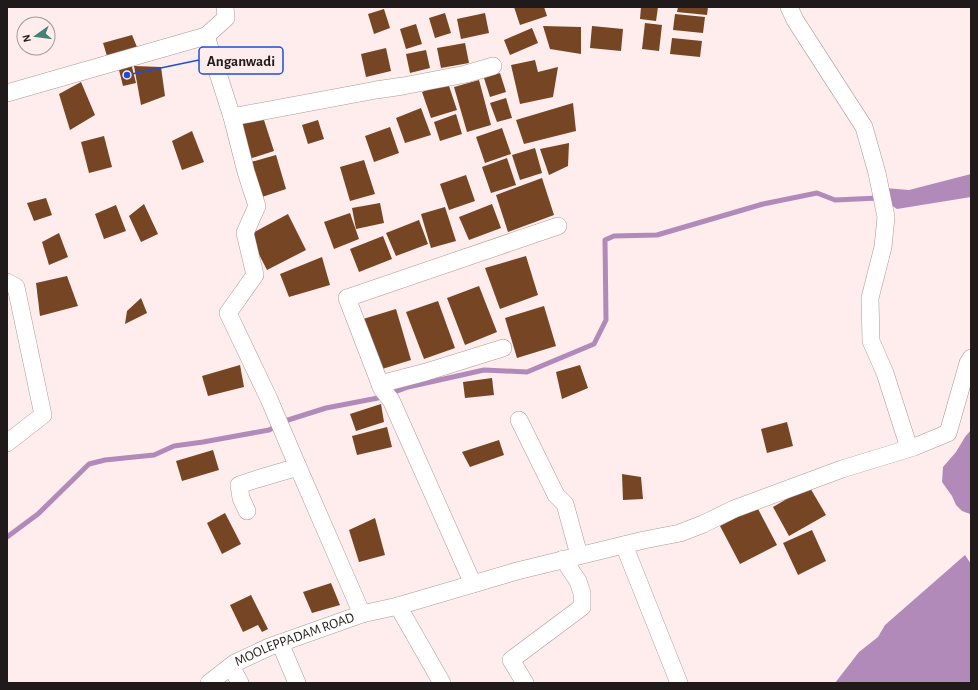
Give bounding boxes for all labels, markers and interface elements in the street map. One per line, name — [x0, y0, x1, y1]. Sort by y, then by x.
north arrow — [16, 16, 56, 56]
text: N — [21, 33, 33, 43]
callout: Anganwadi — [199, 47, 283, 74]
text: Anganwadi — [207, 54, 275, 69]
street label: MOOLEPPADAM ROAD — [233, 610, 356, 669]

